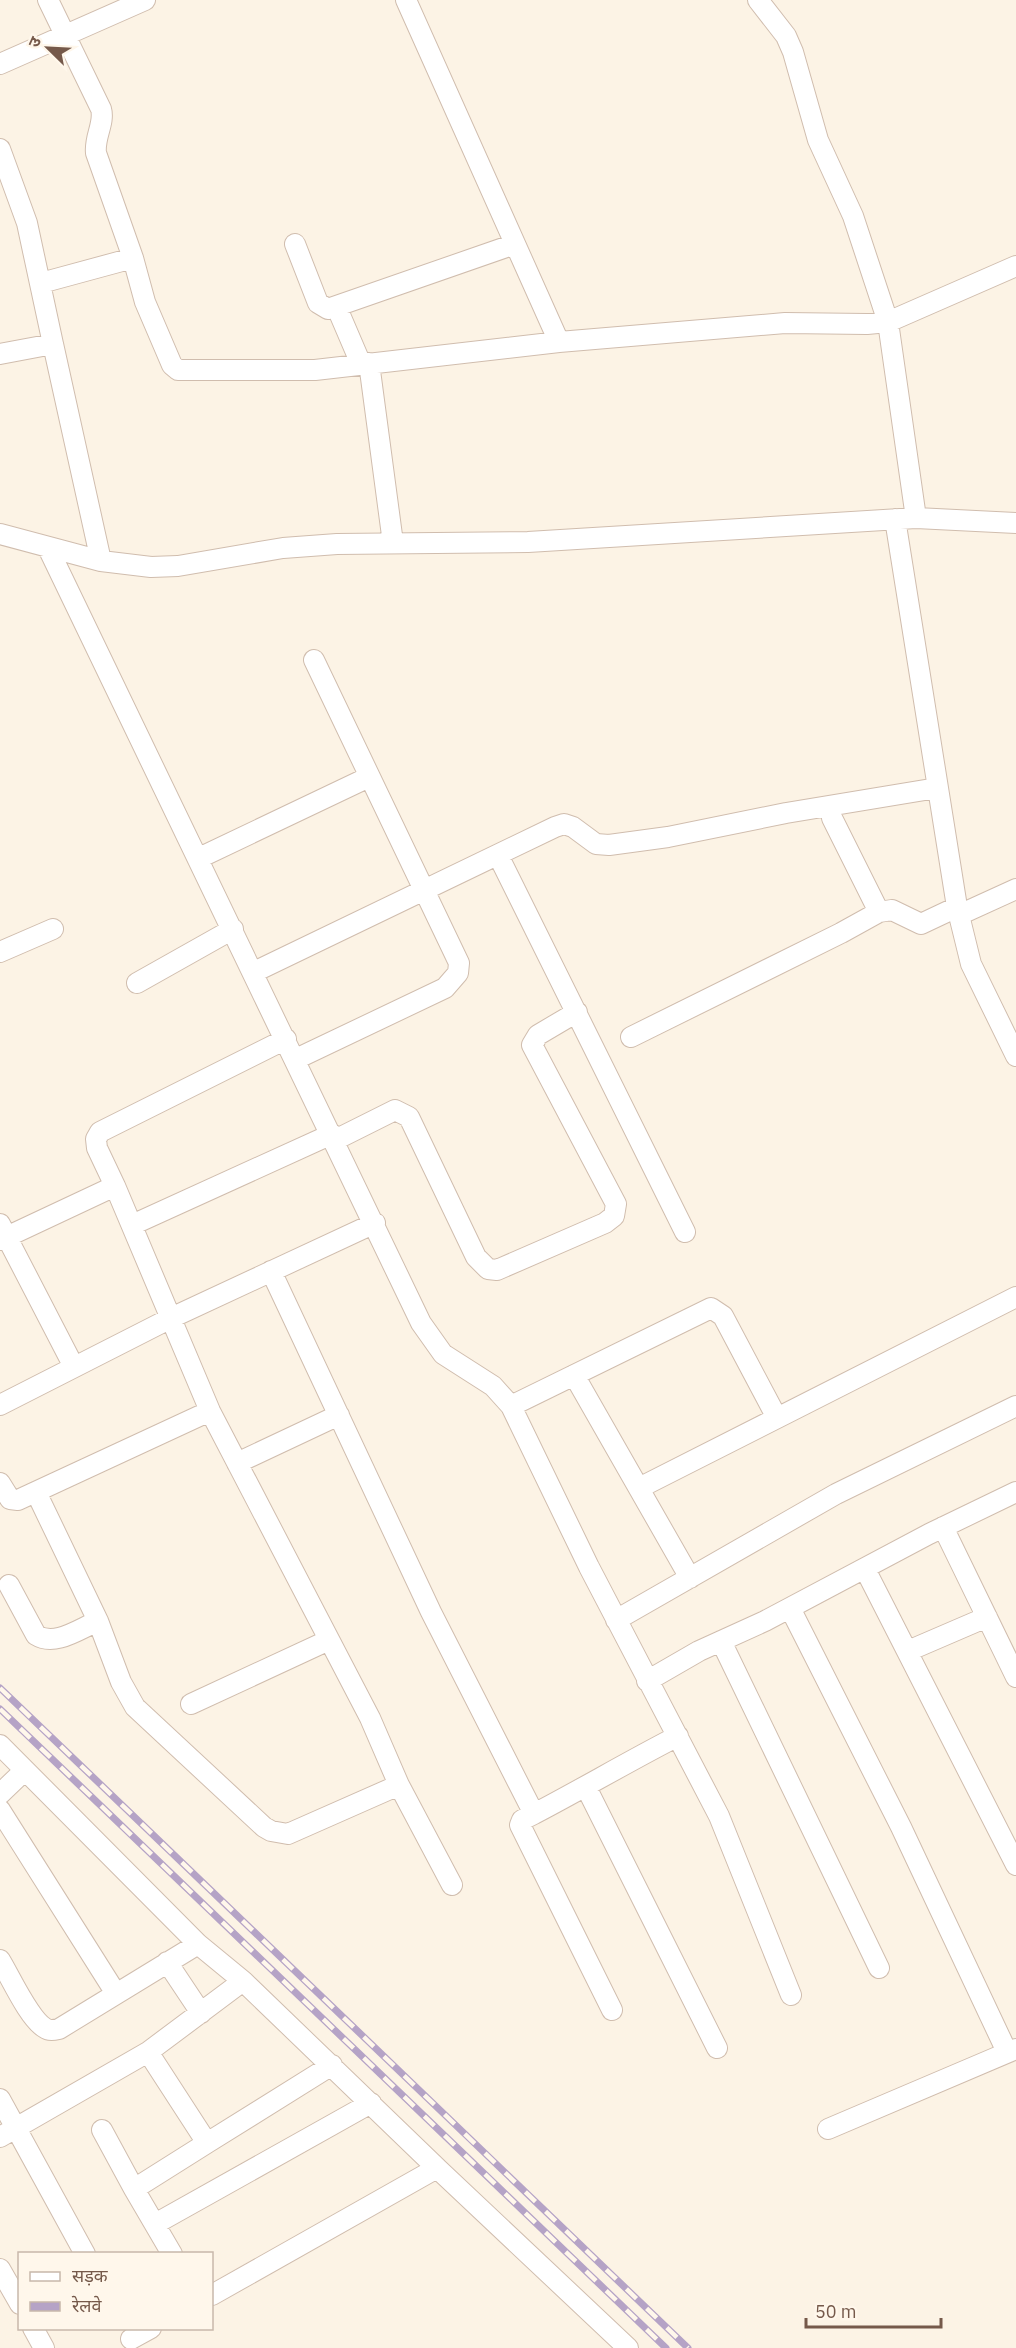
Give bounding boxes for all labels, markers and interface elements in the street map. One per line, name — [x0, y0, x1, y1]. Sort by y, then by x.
north arrow — [18, 18, 78, 78]
text: उ — [23, 33, 46, 50]
legend — [18, 2252, 213, 2330]
text: सड़क — [72, 2264, 109, 2287]
scale bar — [806, 2291, 941, 2329]
text: रेलवे — [71, 2294, 103, 2317]
text: 50 m — [815, 2300, 857, 2323]

